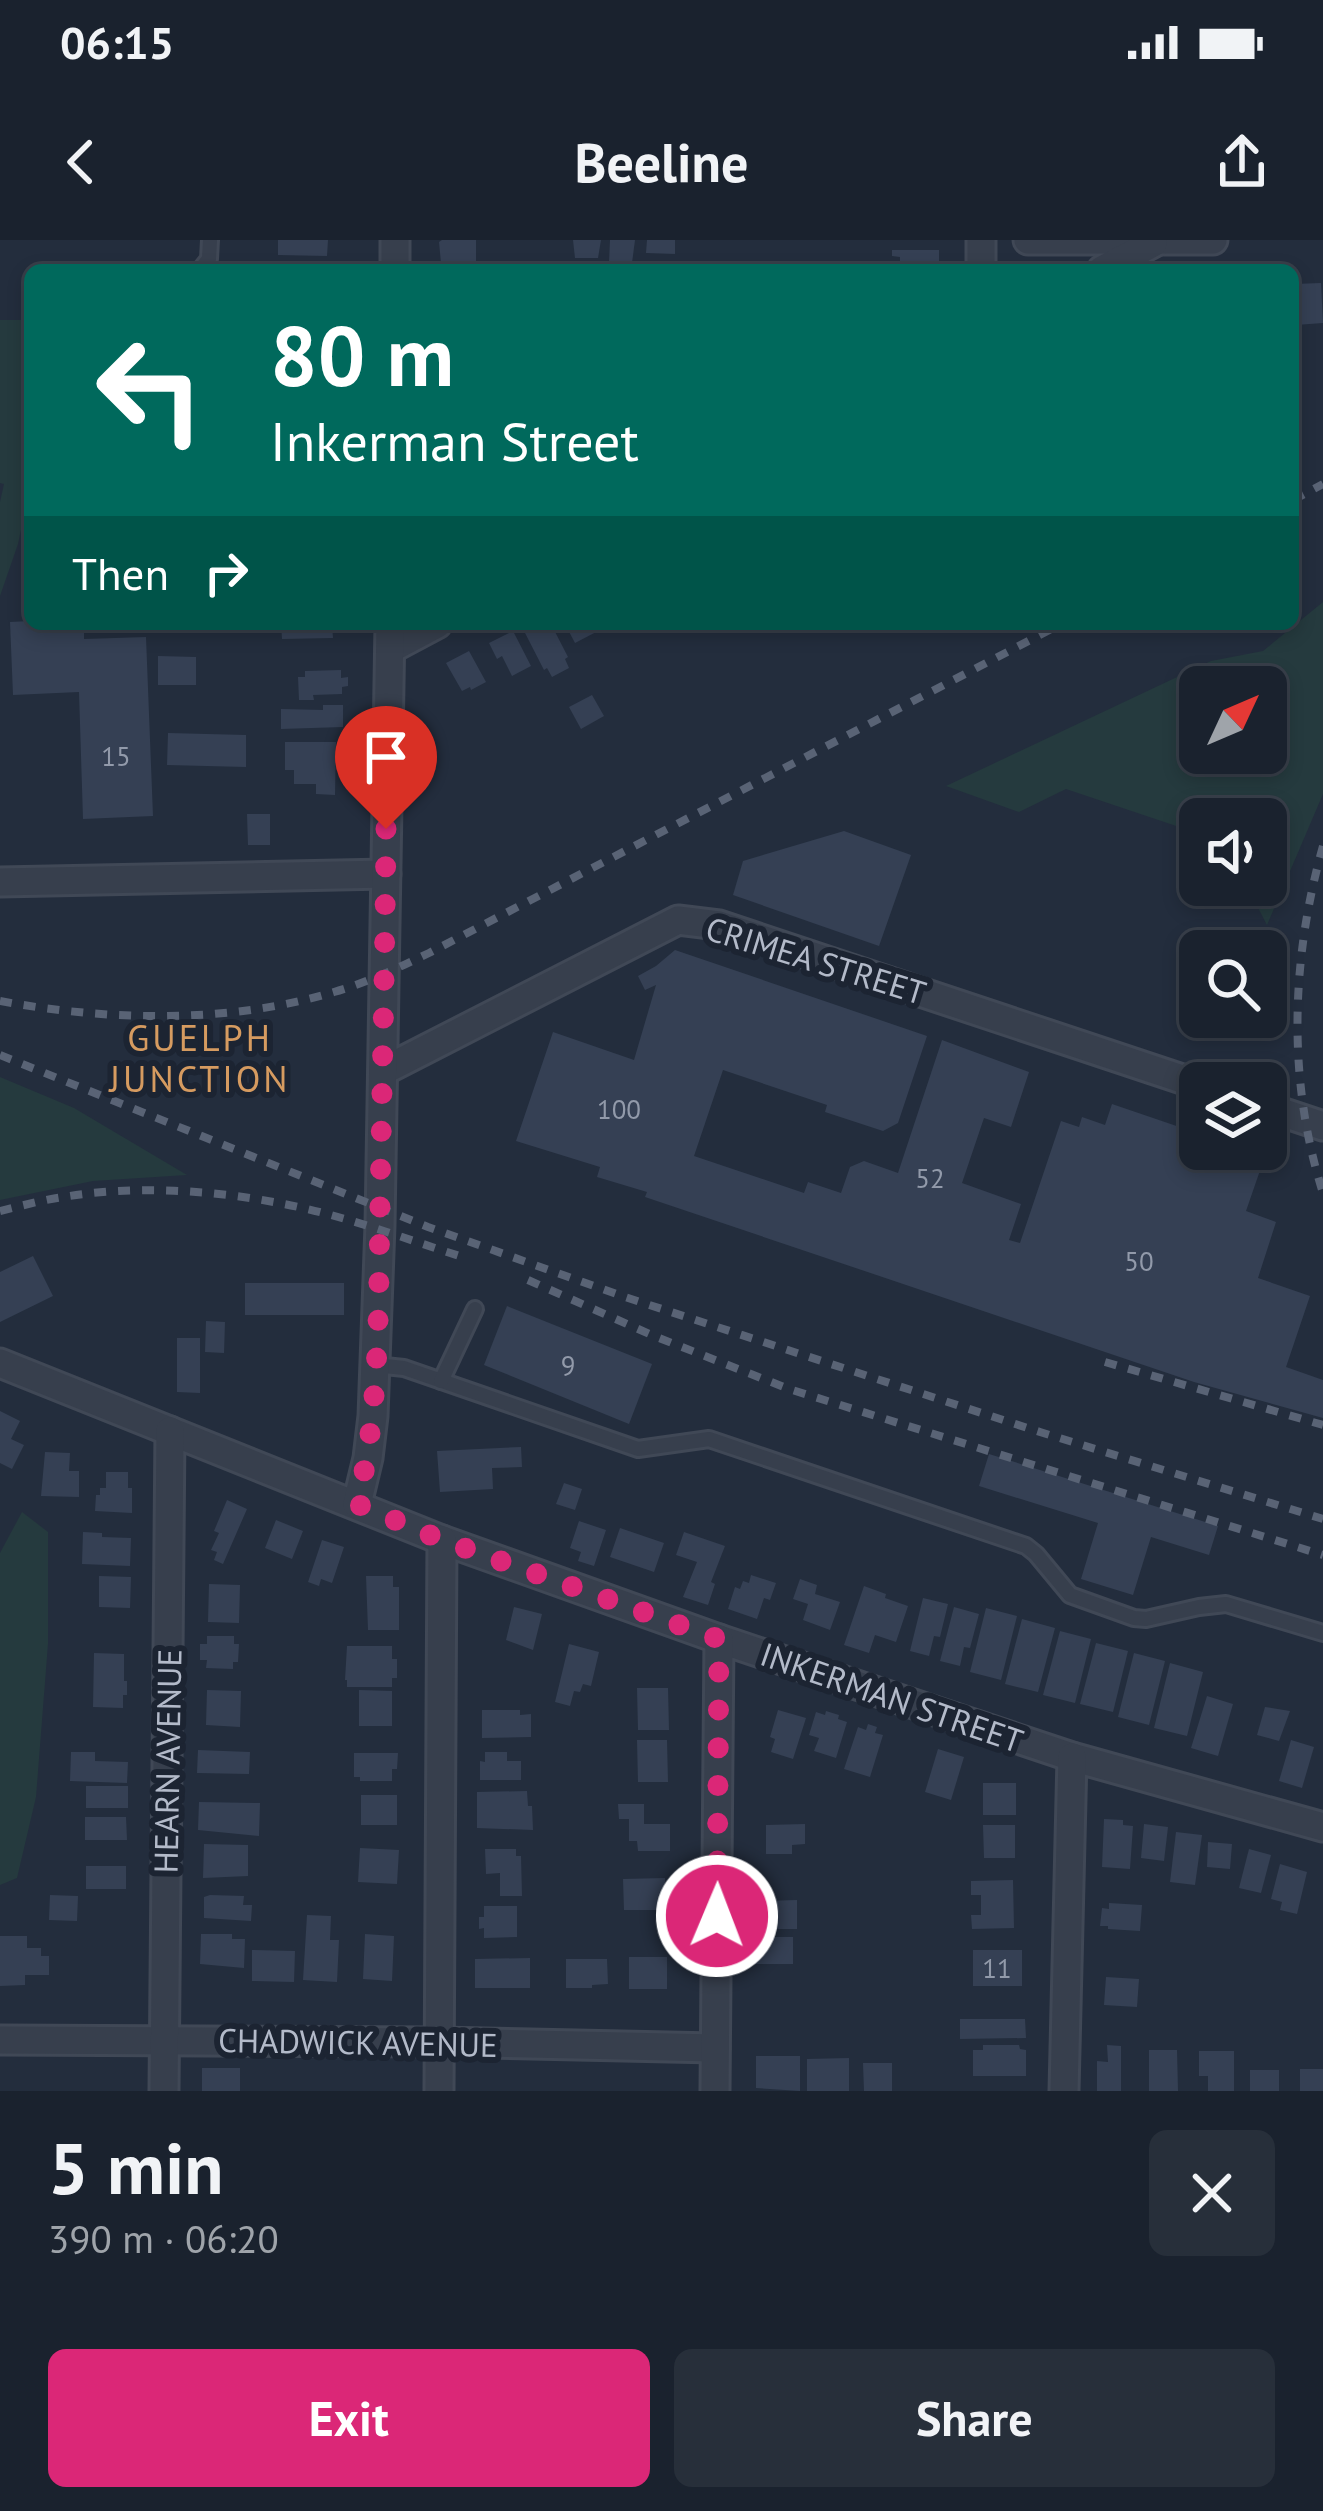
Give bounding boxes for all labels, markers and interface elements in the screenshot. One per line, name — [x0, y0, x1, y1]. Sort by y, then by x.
text: 06:15 — [60, 13, 174, 71]
text: Beeline — [575, 127, 748, 197]
icon: back — [48, 129, 114, 195]
icon: share — [1209, 129, 1275, 195]
text: 80 m — [270, 300, 454, 409]
icon: left — [72, 312, 228, 468]
text: Inkerman Street — [270, 406, 639, 476]
icon: right — [193, 540, 259, 606]
text: Then — [72, 544, 169, 602]
north arrow — [1179, 666, 1287, 774]
map controls — [1179, 666, 1287, 1170]
pin — [335, 706, 437, 829]
icon: arrive — [353, 724, 419, 790]
house number: 15 — [101, 739, 131, 773]
button: sound — [1179, 798, 1287, 906]
street label: CRIMEA STREET — [701, 906, 931, 1014]
button: search — [1179, 930, 1287, 1038]
district label: GUELPH JUNCTION — [107, 1014, 291, 1102]
button: layers — [1179, 1062, 1287, 1170]
house number: 100 — [597, 1092, 641, 1126]
house number: 52 — [915, 1161, 945, 1195]
house number: 50 — [1124, 1244, 1154, 1278]
house number: 9 — [561, 1348, 575, 1382]
street label: INKERMAN STREET — [755, 1632, 1029, 1762]
street label: HEARN AVENUE — [144, 1648, 190, 1874]
position arrow — [654, 1853, 780, 1979]
house number: 11 — [982, 1951, 1012, 1985]
street label: CHADWICK AVENUE — [218, 2018, 498, 2066]
text: 5 min — [48, 2121, 224, 2214]
button: close — [1149, 2130, 1275, 2256]
text: 390 m · 06:20 — [48, 2213, 279, 2264]
button: Exit — [48, 2349, 650, 2487]
button: Share — [674, 2349, 1275, 2487]

